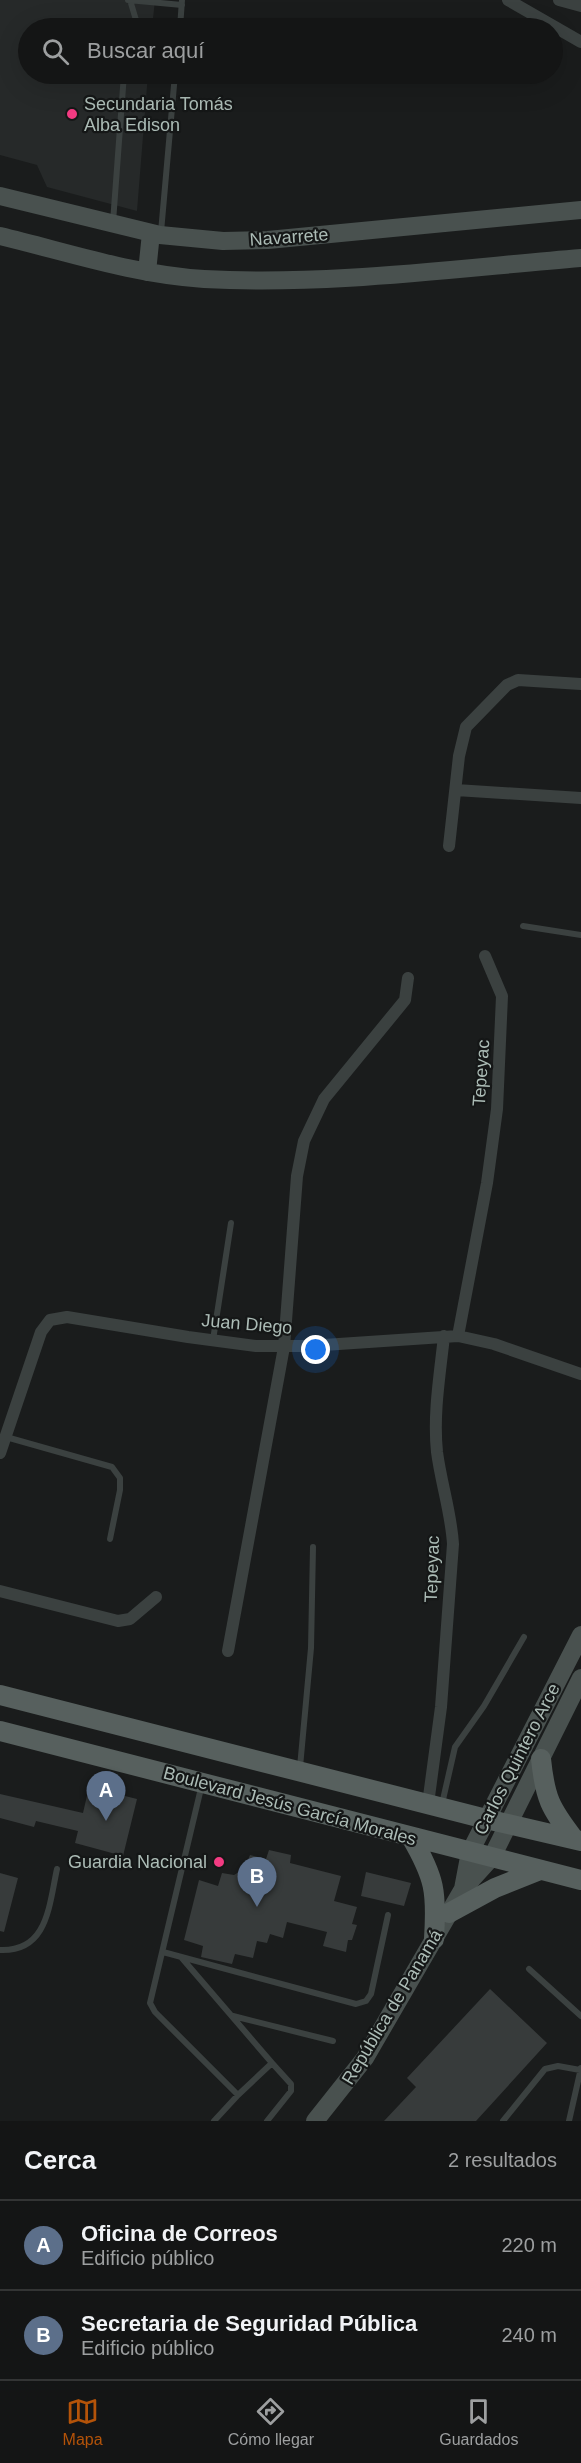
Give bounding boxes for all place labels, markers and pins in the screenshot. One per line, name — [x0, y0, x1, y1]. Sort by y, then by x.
place label: Secundaria Tomás Alba Edison — [84, 94, 233, 135]
marker: Secundaria Tomás Alba Edison — [65, 107, 79, 121]
pin: A — [86, 1772, 126, 1821]
place label: Guardia Nacional — [68, 1852, 207, 1872]
marker: Guardia Nacional — [212, 1855, 226, 1869]
pin: B — [238, 1858, 276, 1907]

